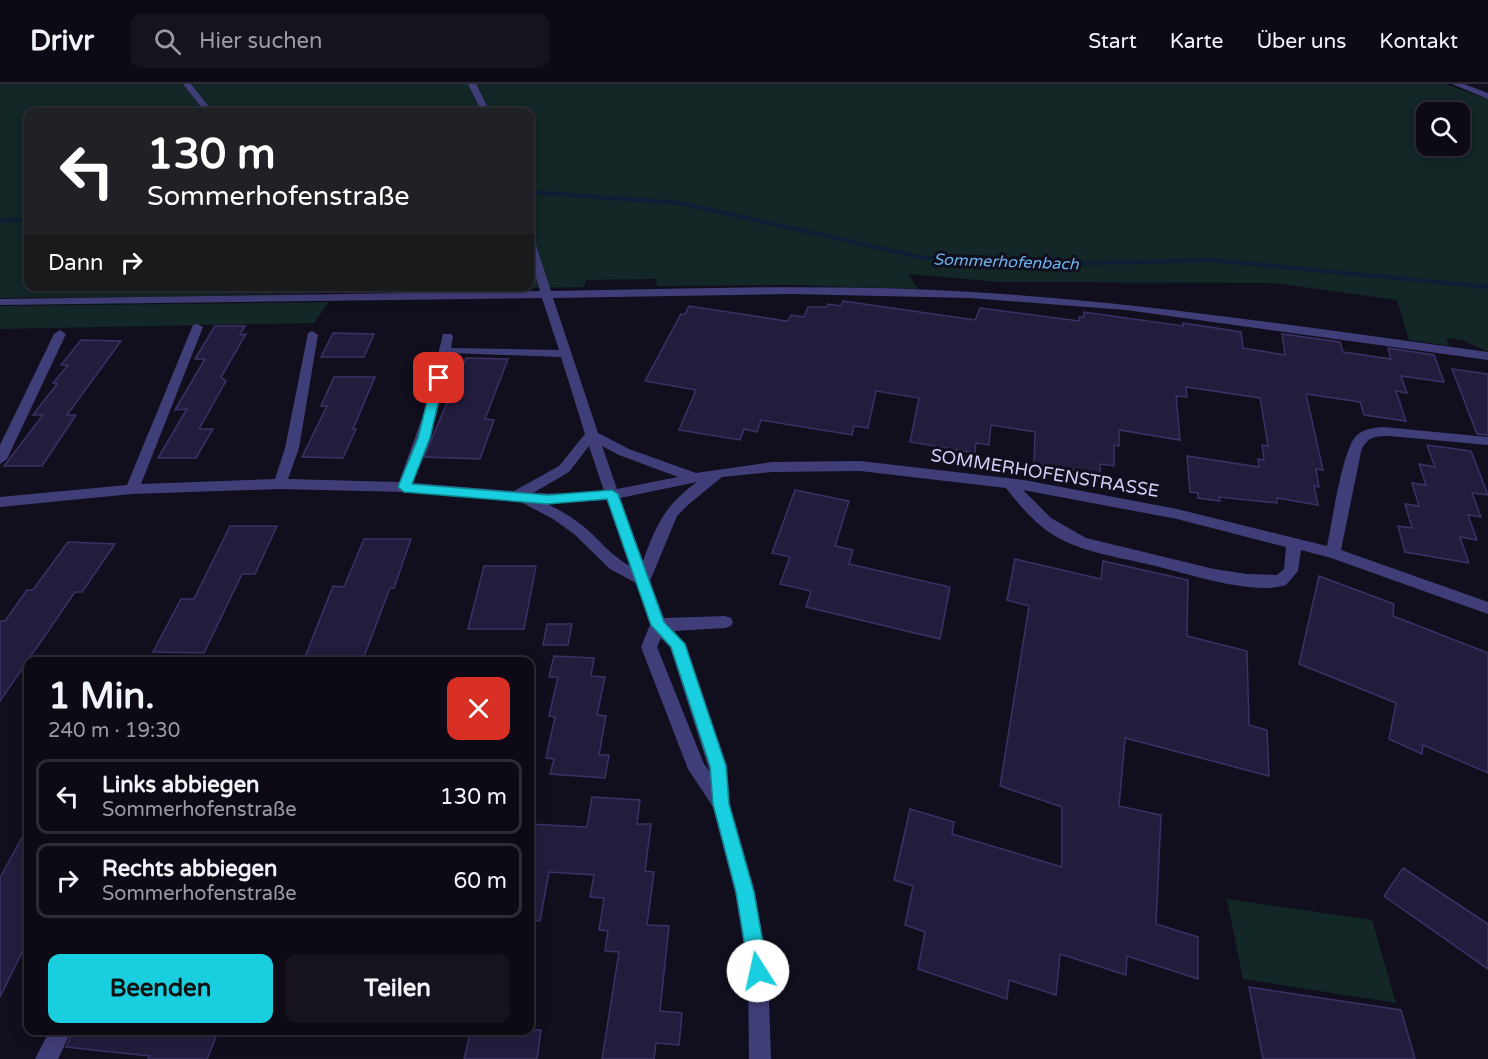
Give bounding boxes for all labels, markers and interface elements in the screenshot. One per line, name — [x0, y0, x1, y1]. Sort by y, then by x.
search box — [130, 14, 550, 68]
text: Drivr — [30, 24, 94, 58]
icon: search — [151, 25, 184, 58]
text: Hier suchen — [199, 28, 322, 54]
text: Start — [1088, 29, 1137, 54]
text: Karte — [1170, 29, 1223, 54]
text: Über uns — [1256, 29, 1346, 54]
text: Kontakt — [1379, 29, 1458, 54]
map controls — [1416, 102, 1470, 156]
button: search — [1416, 102, 1470, 156]
text: 130 m — [147, 129, 276, 180]
icon: left — [48, 132, 126, 210]
text: Sommerhofenstraße — [147, 180, 410, 213]
icon: right — [115, 246, 148, 279]
water label: Sommerhofenbach — [933, 249, 1080, 275]
text: Dann — [48, 250, 103, 276]
pin — [413, 352, 464, 403]
icon: arrive — [422, 361, 455, 394]
street label: SOMMERHOFENSTRASSE — [929, 444, 1161, 502]
text: 1 Min. — [48, 675, 155, 718]
button: close — [447, 677, 510, 740]
text: 240 m · 19:30 — [48, 719, 180, 743]
text: Links abbiegen — [102, 772, 260, 798]
icon: left — [51, 780, 84, 813]
text: 130 m — [440, 784, 507, 810]
text: Sommerhofenstraße — [102, 798, 297, 822]
text: Rechts abbiegen — [102, 856, 277, 882]
icon: right — [51, 864, 84, 897]
text: 60 m — [453, 868, 507, 894]
text: Sommerhofenstraße — [102, 882, 297, 906]
position arrow — [726, 939, 790, 1003]
button: Beenden — [48, 954, 273, 1023]
button: Teilen — [285, 954, 510, 1023]

